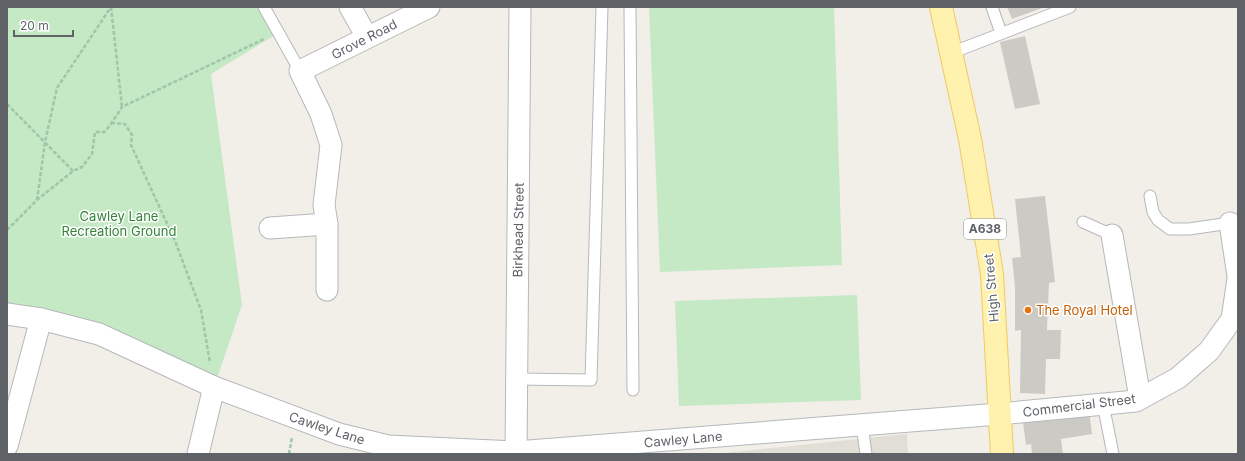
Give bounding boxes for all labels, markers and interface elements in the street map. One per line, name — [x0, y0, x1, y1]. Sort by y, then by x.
scale bar — [14, 12, 73, 38]
street label: Grove Road — [328, 16, 400, 62]
text: 20 m — [20, 18, 49, 33]
street label: Birkhead Street — [509, 182, 527, 278]
park label: Cawley Lane Recreation Ground — [62, 208, 176, 239]
road number: A638 — [964, 219, 1006, 239]
street label: High Street — [980, 253, 1002, 323]
place label: The Royal Hotel — [1036, 302, 1133, 318]
marker: The Royal Hotel — [1023, 305, 1033, 315]
street label: Commercial Street — [1022, 390, 1136, 420]
street label: Cawley Lane — [287, 408, 367, 448]
street label: Cawley Lane — [643, 428, 723, 450]

